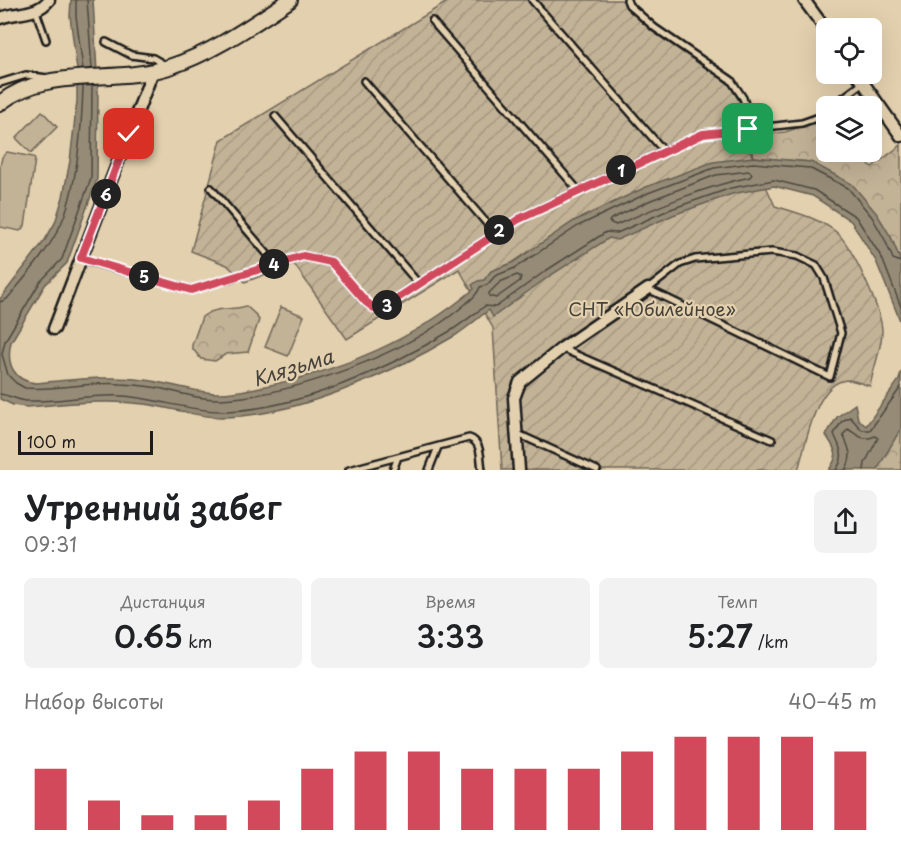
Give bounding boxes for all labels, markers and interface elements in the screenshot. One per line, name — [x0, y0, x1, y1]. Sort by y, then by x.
map controls — [816, 18, 882, 162]
button: locate — [816, 18, 882, 84]
button: layers — [816, 96, 882, 162]
pin — [722, 103, 773, 154]
pin — [103, 108, 154, 159]
icon: arrive — [731, 112, 764, 145]
icon: check — [112, 117, 145, 150]
pin: 1 — [606, 155, 636, 185]
text: 1 — [617, 158, 625, 182]
pin: 6 — [91, 179, 121, 209]
text: 6 — [100, 182, 112, 206]
pin: 2 — [484, 215, 514, 245]
text: 2 — [493, 218, 505, 242]
pin: 4 — [259, 249, 289, 279]
text: 4 — [269, 252, 279, 276]
pin: 5 — [129, 261, 159, 291]
text: 5 — [139, 264, 149, 288]
pin: 3 — [372, 290, 402, 320]
text: 3 — [382, 293, 392, 317]
park label: СНТ «Юбилейное» — [568, 295, 736, 322]
water label: Клязьма — [249, 340, 337, 393]
scale bar — [18, 428, 153, 456]
text: 100 m — [27, 429, 76, 453]
text: Утренний забег — [24, 481, 281, 531]
button: share — [814, 490, 877, 553]
text: 09:31 — [24, 529, 77, 559]
text: Дистанция — [121, 589, 206, 613]
text: Время — [425, 589, 476, 613]
text: Темп — [718, 589, 758, 613]
text: 0.65 — [114, 613, 183, 658]
text: 3:33 — [417, 613, 484, 658]
text: 5:27 — [687, 613, 753, 658]
text: km — [183, 629, 212, 653]
text: /km — [753, 629, 789, 653]
text: Набор высоты — [24, 686, 164, 716]
text: 40–45 m — [788, 686, 877, 716]

